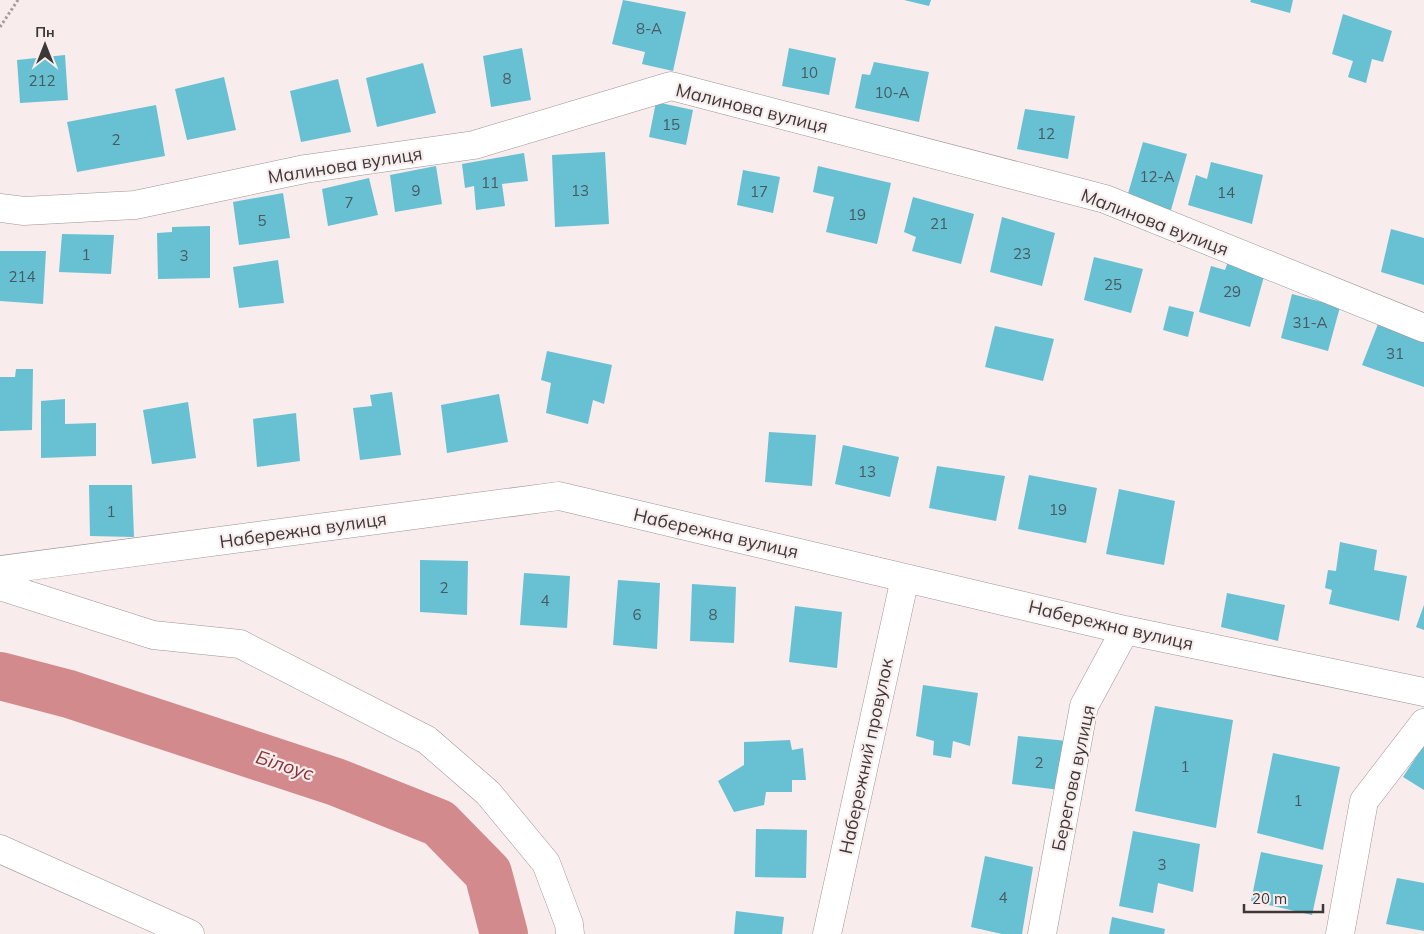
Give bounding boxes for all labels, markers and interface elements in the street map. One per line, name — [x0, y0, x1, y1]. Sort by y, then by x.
house number: 8-А — [636, 19, 662, 38]
north arrow — [20, 20, 70, 70]
text: Пн — [35, 23, 55, 41]
house number: 10 — [800, 63, 818, 82]
house number: 8 — [502, 69, 512, 88]
house number: 212 — [28, 71, 56, 90]
street label: Малинова вулиця — [674, 78, 830, 138]
house number: 10-А — [874, 83, 910, 102]
house number: 15 — [662, 115, 680, 134]
house number: 12 — [1037, 124, 1055, 143]
house number: 2 — [111, 130, 121, 149]
street label: Малинова вулиця — [266, 141, 424, 189]
house number: 12-А — [1139, 167, 1175, 186]
house number: 11 — [481, 173, 499, 192]
house number: 9 — [411, 181, 421, 200]
house number: 13 — [571, 181, 589, 200]
house number: 17 — [750, 182, 768, 201]
street label: Малинова вулиця — [1078, 183, 1232, 261]
house number: 14 — [1217, 183, 1235, 202]
house number: 7 — [344, 193, 354, 212]
house number: 19 — [848, 205, 866, 224]
house number: 5 — [257, 211, 267, 230]
house number: 21 — [930, 214, 948, 233]
house number: 23 — [1013, 244, 1031, 263]
house number: 1 — [81, 245, 91, 264]
house number: 3 — [179, 246, 189, 265]
house number: 214 — [8, 267, 36, 286]
house number: 25 — [1104, 275, 1122, 294]
house number: 29 — [1223, 282, 1241, 301]
house number: 31-А — [1292, 313, 1328, 332]
house number: 31 — [1386, 344, 1404, 363]
house number: 13 — [858, 462, 876, 481]
house number: 19 — [1049, 500, 1067, 519]
house number: 1 — [106, 502, 116, 521]
street label: Набережна вулиця — [631, 503, 801, 563]
street label: Набережна вулиця — [218, 507, 388, 553]
house number: 2 — [439, 578, 449, 597]
house number: 4 — [540, 591, 550, 610]
street label: Набережна вулиця — [1026, 595, 1196, 655]
house number: 6 — [632, 605, 642, 624]
house number: 8 — [708, 605, 718, 624]
street label: Набережний провулок — [834, 656, 898, 856]
street label: Берегова вулиця — [1046, 703, 1100, 853]
water label: Білоус — [253, 744, 317, 786]
house number: 2 — [1034, 753, 1044, 772]
house number: 1 — [1180, 757, 1190, 776]
house number: 1 — [1293, 791, 1303, 810]
house number: 3 — [1157, 855, 1167, 874]
scale bar — [1244, 882, 1323, 914]
house number: 4 — [998, 888, 1008, 907]
text: 20 m — [1252, 889, 1287, 908]

